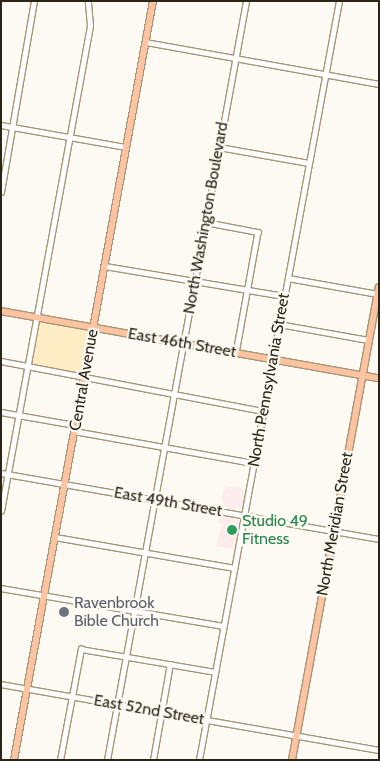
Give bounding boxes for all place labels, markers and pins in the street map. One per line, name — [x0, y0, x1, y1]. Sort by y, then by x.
place label: Studio 49 Fitness — [242, 511, 308, 549]
marker: Studio 49 Fitness — [226, 524, 238, 536]
place label: Ravenbrook Bible Church — [74, 593, 159, 631]
marker: Ravenbrook Bible Church — [58, 606, 70, 618]

